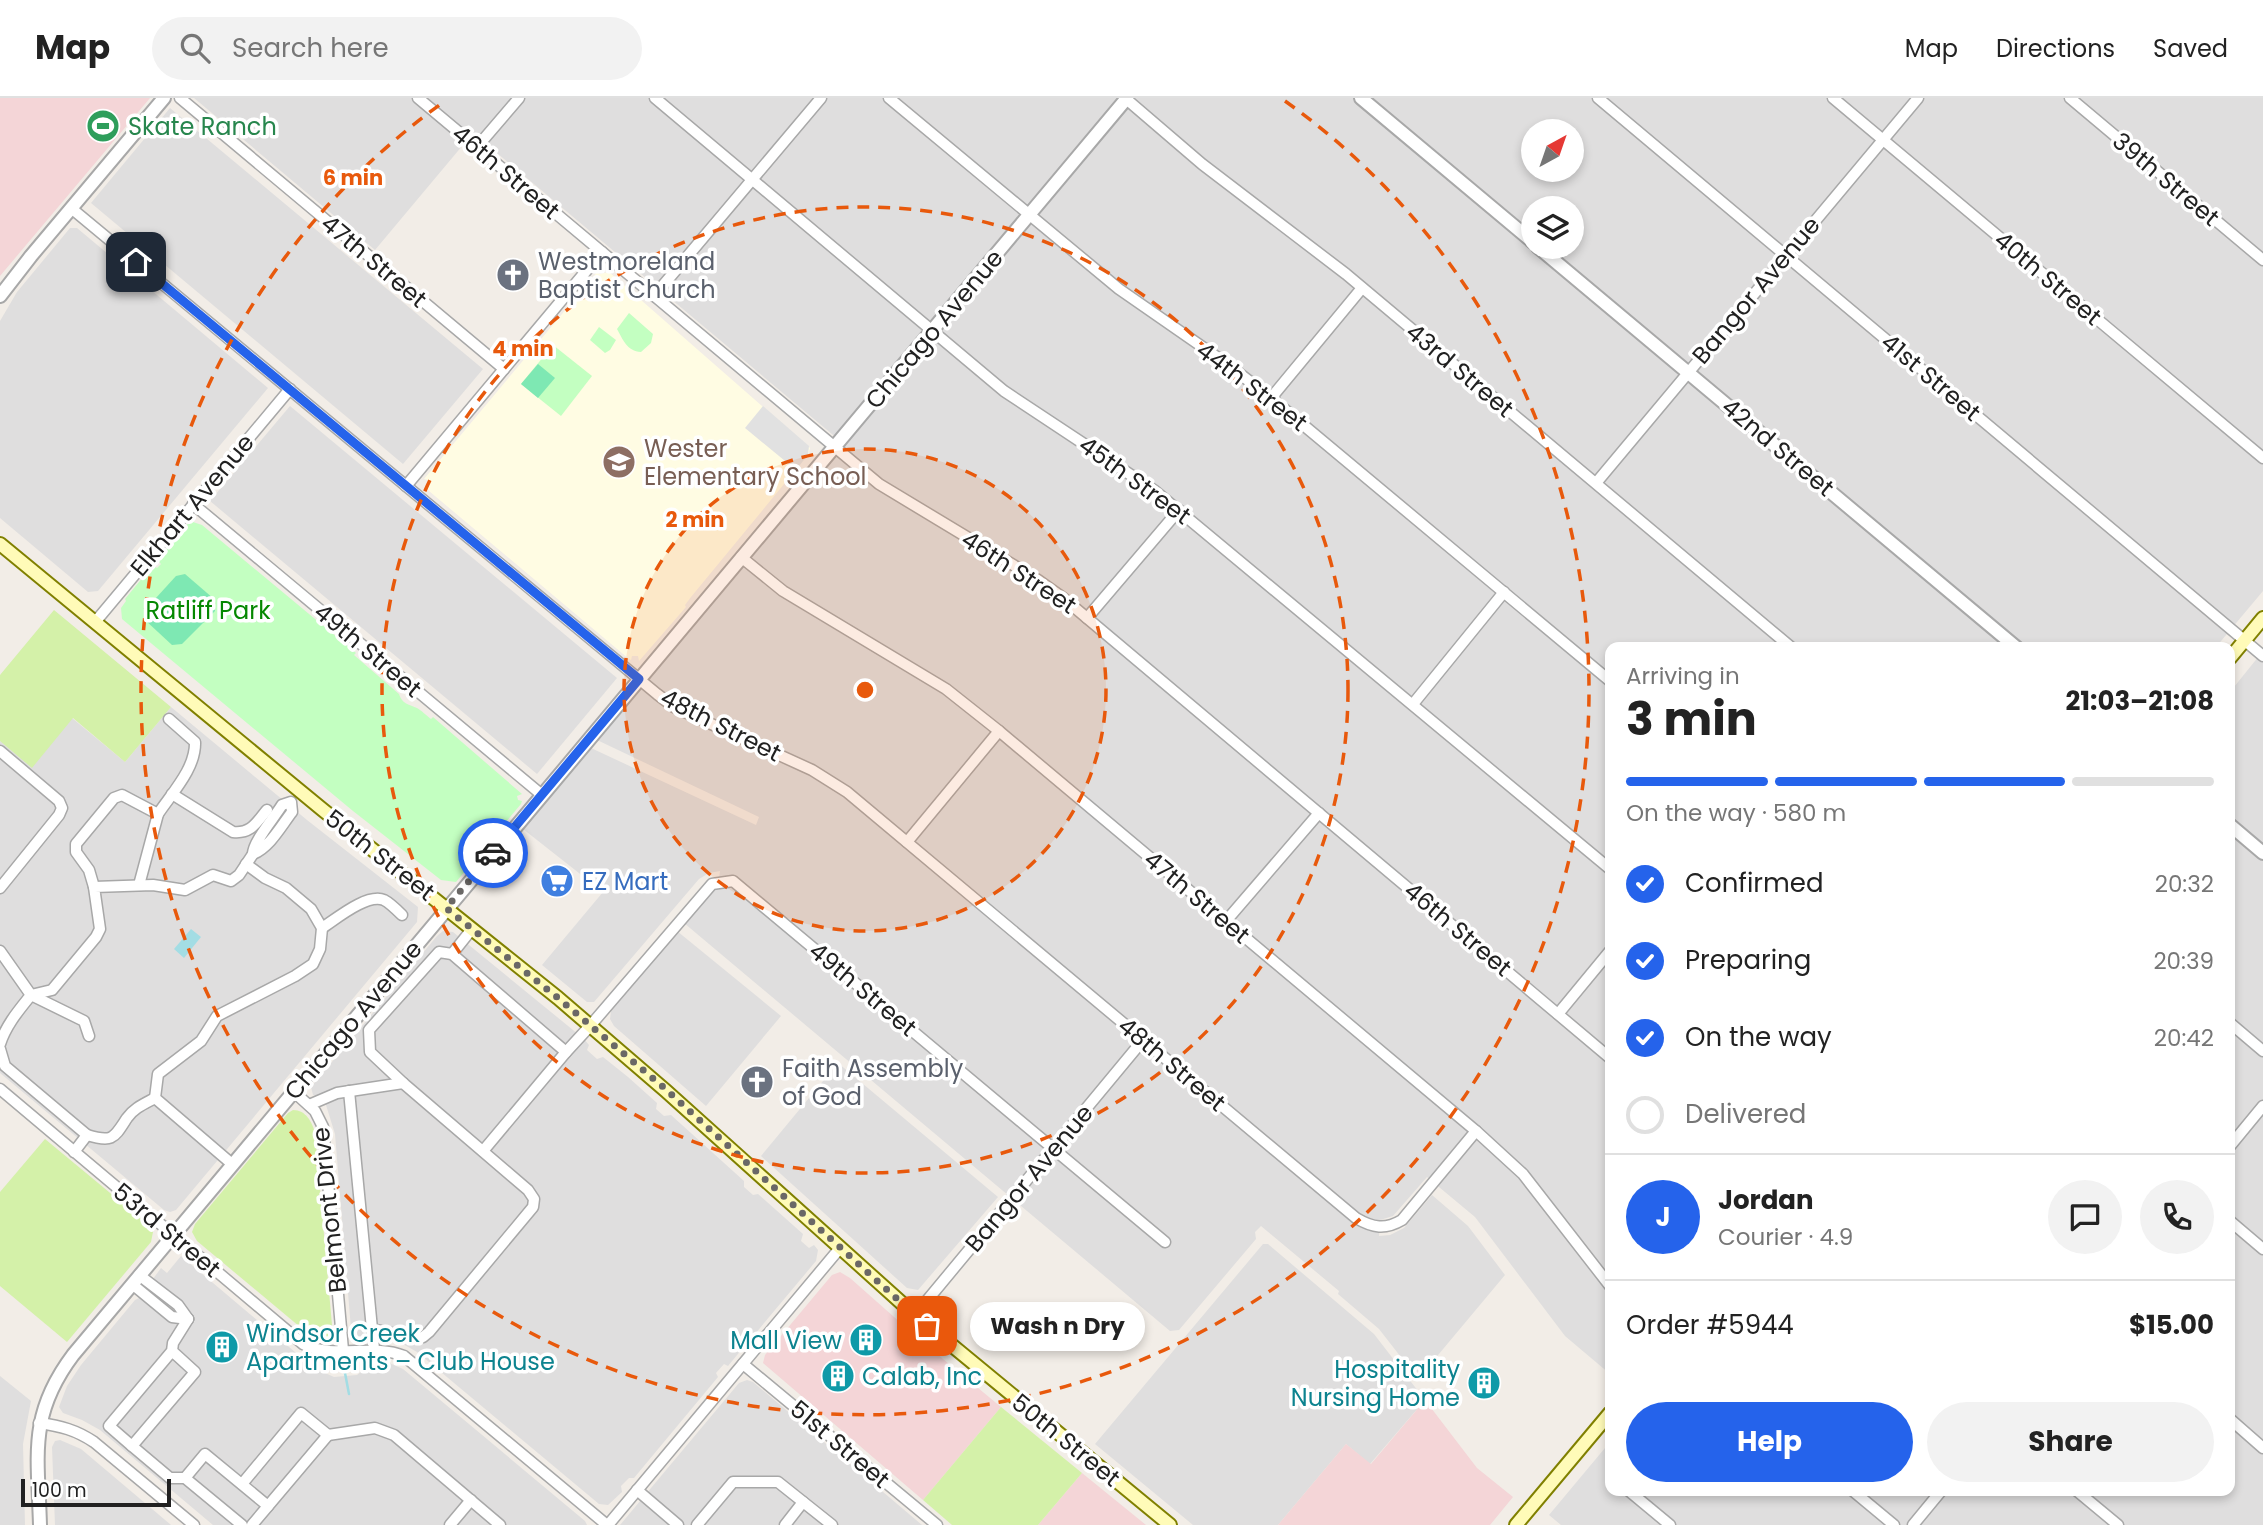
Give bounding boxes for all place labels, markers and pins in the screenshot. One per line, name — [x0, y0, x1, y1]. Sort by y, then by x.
sports icon: Skate Ranch — [84, 107, 122, 145]
place label: Skate Ranch — [128, 110, 277, 143]
pin — [106, 232, 166, 292]
place label: Westmoreland Baptist Church — [538, 245, 716, 306]
church icon: Westmoreland Baptist Church — [494, 256, 532, 294]
place label: Wester Elementary School — [644, 432, 867, 493]
school or university icon: Wester Elementary School — [600, 443, 638, 481]
centre of rings — [853, 678, 877, 702]
supermarket icon: EZ Mart — [538, 862, 576, 900]
place label: EZ Mart — [582, 865, 668, 898]
place label: Faith Assembly of God — [782, 1052, 964, 1113]
church icon: Faith Assembly of God — [738, 1063, 776, 1101]
pin — [897, 1296, 957, 1356]
callout: Wash n Dry — [969, 1302, 1144, 1350]
place label: Windsor Creek Apartments – Club House — [246, 1317, 555, 1378]
building icon: Mall View — [847, 1321, 885, 1359]
place label: Mall View — [730, 1324, 842, 1357]
building icon: Windsor Creek Apartments – Club House — [203, 1328, 241, 1366]
place label: Hospitality Nursing Home — [1291, 1353, 1460, 1414]
building icon: Calab, Inc — [819, 1357, 857, 1395]
place label: Calab, Inc — [862, 1360, 982, 1393]
building icon: Hospitality Nursing Home — [1465, 1364, 1503, 1402]

